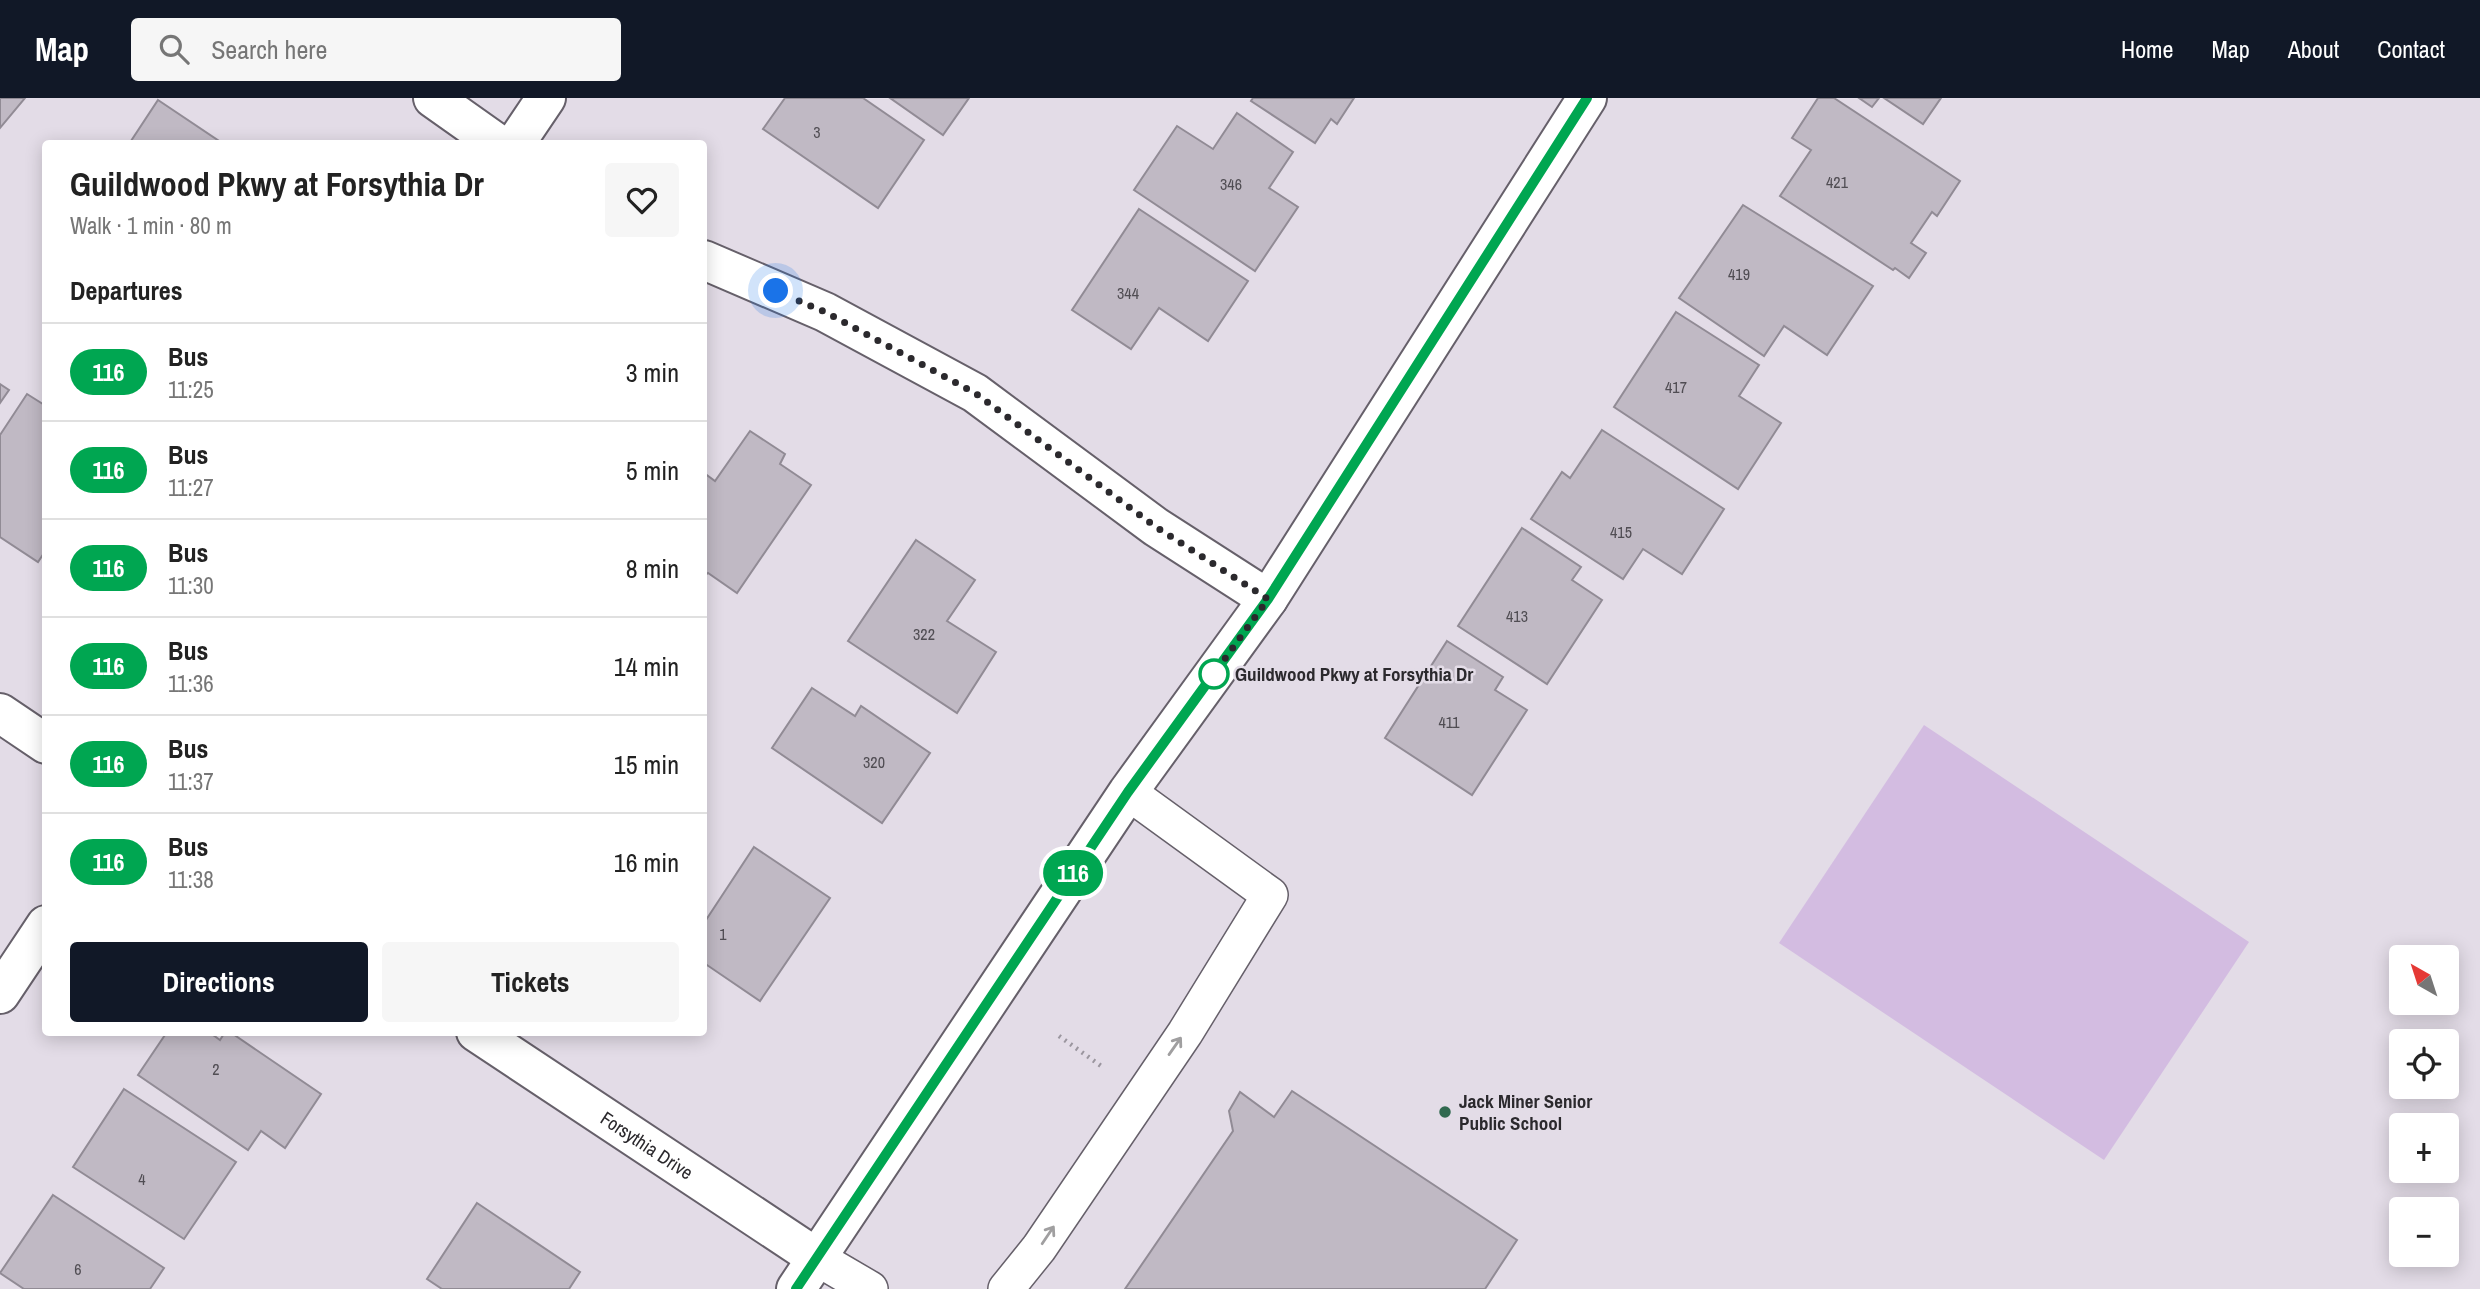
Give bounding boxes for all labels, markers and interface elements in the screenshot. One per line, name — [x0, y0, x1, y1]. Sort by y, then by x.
search box — [131, 18, 621, 81]
text: Map — [35, 27, 89, 71]
icon: search — [155, 30, 193, 68]
text: Search here — [211, 32, 327, 67]
text: Home — [2121, 33, 2173, 65]
text: Map — [2211, 33, 2250, 65]
text: About — [2288, 33, 2339, 65]
text: Contact — [2377, 33, 2445, 65]
house number: 3 — [813, 121, 821, 143]
text: Guildwood Pkwy at Forsythia Dr — [70, 162, 484, 206]
button: heart — [605, 163, 679, 237]
house number: 421 — [1826, 171, 1849, 193]
house number: 346 — [1220, 173, 1242, 195]
text: Walk · 1 min · 80 m — [70, 210, 232, 241]
house number: 419 — [1728, 263, 1750, 285]
text: Departures — [70, 273, 183, 308]
your location — [758, 273, 793, 308]
house number: 344 — [1117, 282, 1139, 304]
text: Bus — [168, 339, 208, 374]
text: 3 min — [626, 355, 679, 390]
text: 116 — [93, 356, 124, 388]
text: 11:25 — [168, 374, 214, 405]
house number: 417 — [1665, 376, 1687, 398]
text: Bus — [168, 437, 208, 472]
text: 5 min — [626, 453, 679, 488]
text: 116 — [93, 454, 124, 486]
text: 11:27 — [168, 472, 214, 503]
house number: 415 — [1610, 521, 1632, 543]
text: Bus — [168, 535, 208, 570]
text: 8 min — [626, 551, 679, 586]
text: 116 — [93, 552, 124, 584]
text: 11:30 — [168, 570, 214, 601]
house number: 413 — [1506, 605, 1528, 627]
house number: 322 — [913, 623, 935, 645]
text: Bus — [168, 633, 208, 668]
text: 14 min — [614, 649, 679, 684]
text: 116 — [93, 650, 124, 682]
marker: Guildwood Pkwy at Forsythia Dr — [1199, 659, 1229, 689]
place label: Guildwood Pkwy at Forsythia Dr — [1235, 661, 1473, 687]
text: 11:36 — [168, 668, 214, 699]
house number: 411 — [1439, 711, 1460, 733]
text: Bus — [168, 731, 208, 766]
text: 15 min — [614, 747, 679, 782]
text: 116 — [93, 748, 124, 780]
house number: 320 — [863, 751, 885, 773]
text: 11:37 — [168, 766, 214, 797]
text: Bus — [168, 829, 208, 864]
text: 16 min — [614, 845, 679, 880]
text: 116 — [93, 846, 124, 878]
line badge: 116 — [1033, 850, 1113, 896]
text: 116 — [1057, 857, 1089, 889]
text: 11:38 — [168, 864, 214, 895]
house number: 1 — [719, 923, 727, 945]
button: Directions — [70, 942, 368, 1022]
button: Tickets — [382, 942, 679, 1022]
north arrow — [2389, 945, 2459, 1015]
map controls — [2389, 945, 2459, 1267]
button: locate — [2389, 1029, 2459, 1099]
one-way arrow — [1168, 1037, 1182, 1057]
house number: 2 — [212, 1058, 220, 1080]
place label: Jack Miner Senior Public School — [1459, 1088, 1592, 1136]
marker: Jack Miner Senior Public School — [1437, 1104, 1453, 1120]
street label: Forsythia Drive — [596, 1105, 698, 1185]
button: + — [2389, 1113, 2459, 1183]
house number: 4 — [138, 1168, 146, 1190]
button: − — [2389, 1197, 2459, 1267]
one-way arrow — [1041, 1226, 1055, 1245]
house number: 6 — [74, 1258, 82, 1280]

